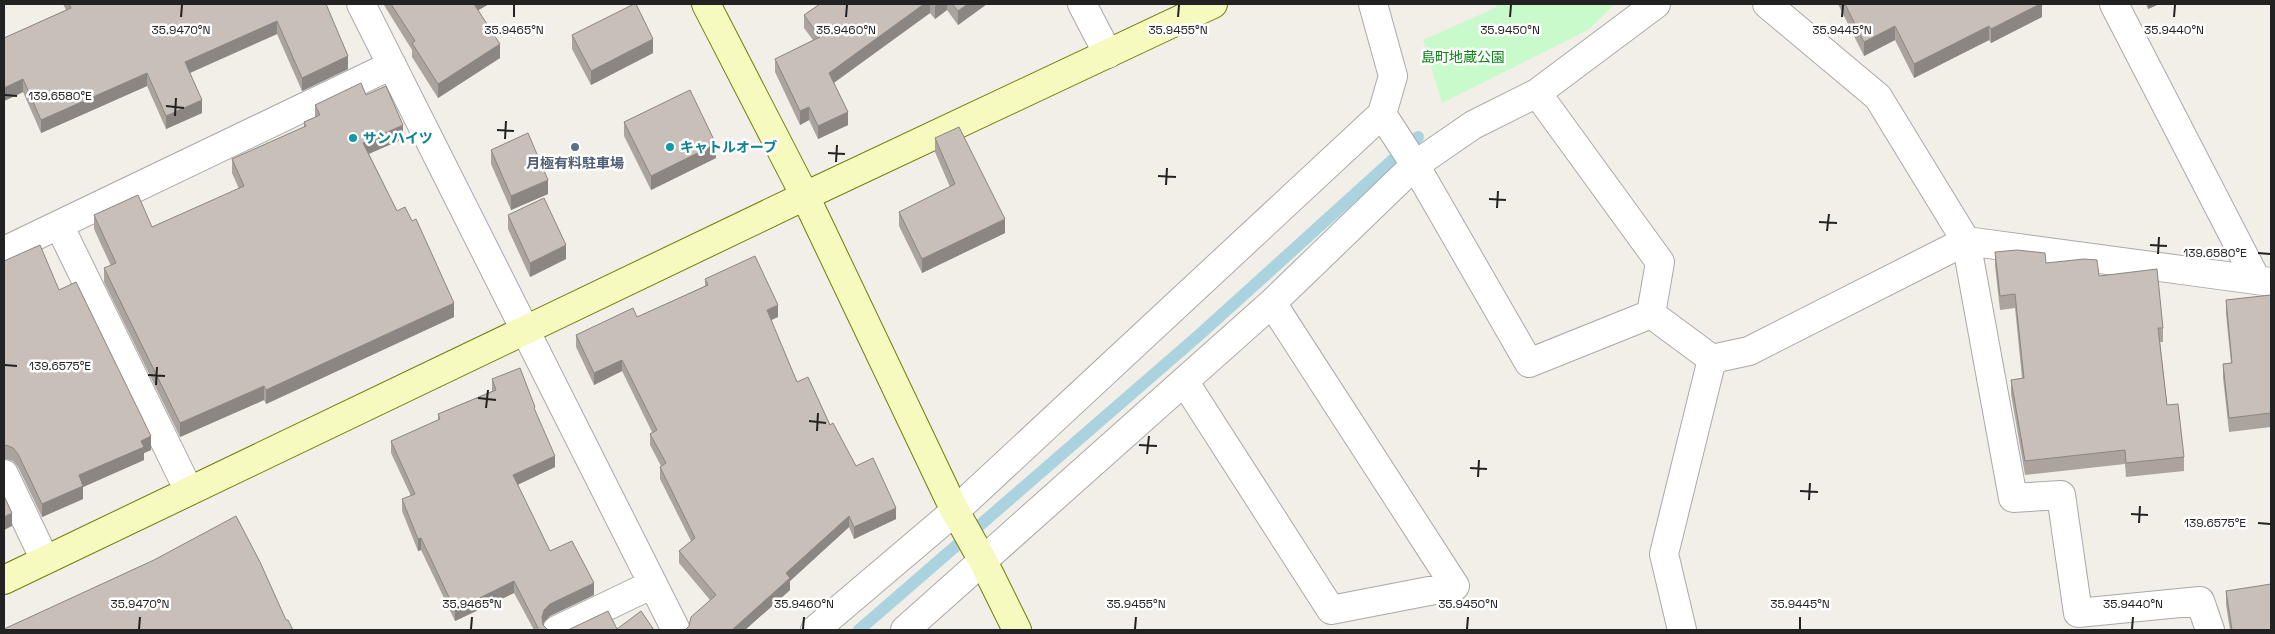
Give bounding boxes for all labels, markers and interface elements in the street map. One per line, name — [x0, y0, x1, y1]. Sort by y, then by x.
text: 35.9470°N — [152, 22, 210, 38]
text: 35.9465°N — [484, 22, 544, 38]
text: 35.9460°N — [816, 22, 876, 38]
text: 35.9455°N — [1148, 22, 1208, 38]
text: 35.9450°N — [1480, 22, 1540, 38]
text: 35.9445°N — [1812, 22, 1872, 38]
text: 35.9440°N — [2144, 22, 2204, 38]
park label: 島町地蔵公園 — [1421, 48, 1505, 66]
text: 139.6580°E — [28, 88, 92, 104]
place label: サンハイツ — [363, 129, 433, 147]
marker: サンハイツ — [347, 132, 359, 144]
place label: キャトルオーブ — [680, 138, 777, 156]
marker: 月極有料駐車場 — [569, 141, 581, 153]
marker: キャトルオーブ — [664, 141, 676, 153]
place label: 月極有料駐車場 — [526, 154, 624, 172]
text: 139.6580°E — [2183, 245, 2247, 261]
text: 139.6575°E — [29, 358, 91, 374]
text: 139.6575°E — [2184, 515, 2246, 531]
text: 35.9470°N — [111, 596, 169, 612]
text: 35.9465°N — [442, 596, 502, 612]
text: 35.9460°N — [774, 596, 834, 612]
text: 35.9455°N — [1106, 596, 1166, 612]
text: 35.9450°N — [1438, 596, 1498, 612]
text: 35.9445°N — [1770, 596, 1830, 612]
text: 35.9440°N — [2103, 596, 2163, 612]

